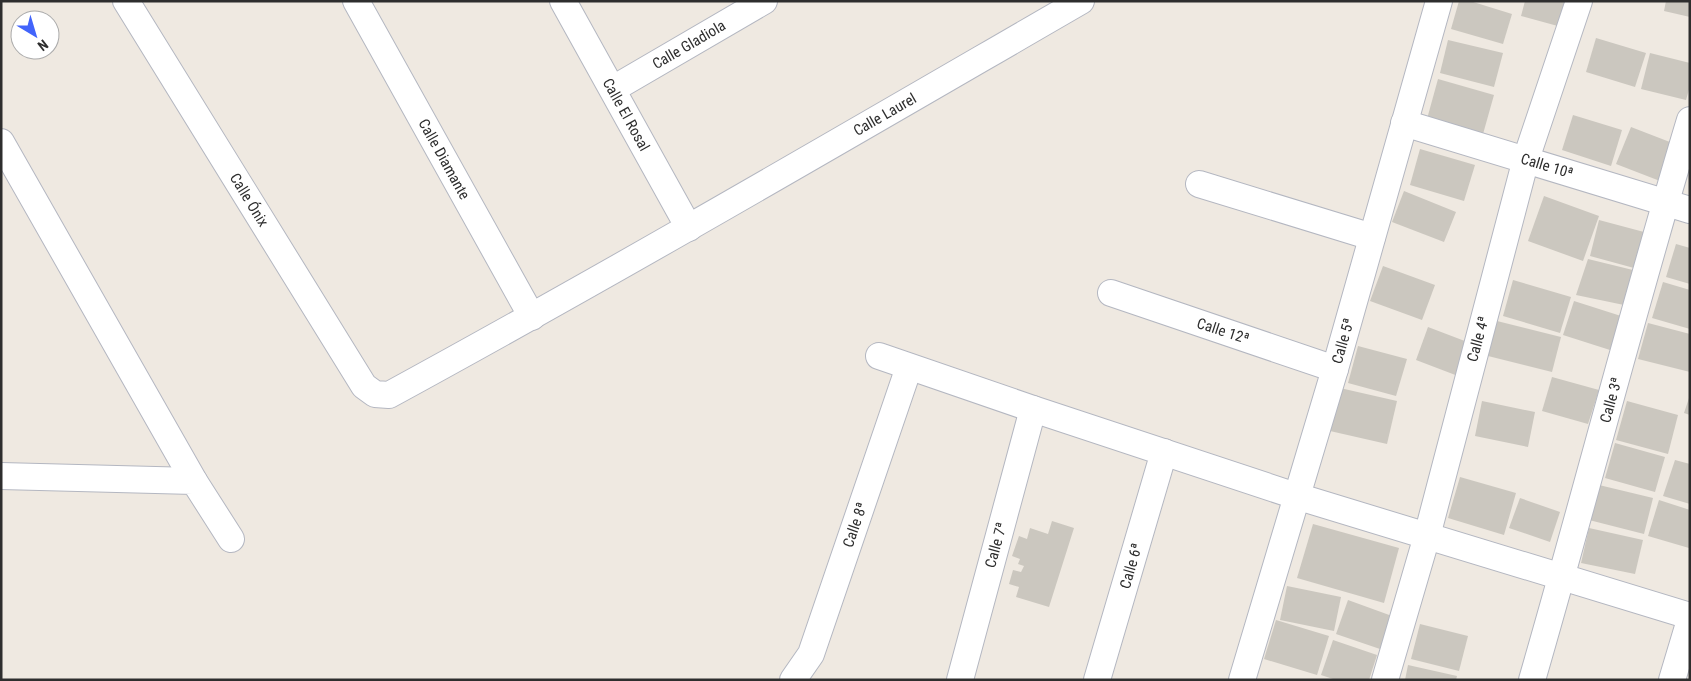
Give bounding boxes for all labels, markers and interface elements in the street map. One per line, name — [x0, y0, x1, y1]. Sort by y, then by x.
north arrow — [10, 10, 60, 60]
street label: Calle Gladiola — [649, 16, 729, 73]
text: N — [35, 36, 51, 54]
street label: Calle El Rosal — [599, 75, 653, 154]
street label: Calle Laurel — [850, 89, 919, 140]
street label: Calle Diamante — [414, 116, 474, 203]
street label: Calle 10ª — [1519, 150, 1575, 182]
street label: Calle Ónix — [226, 170, 273, 230]
street label: Calle 12ª — [1195, 314, 1251, 348]
street label: Calle 4ª — [1463, 314, 1493, 364]
street label: Calle 5ª — [1328, 316, 1358, 366]
street label: Calle 3ª — [1596, 375, 1626, 425]
street label: Calle 8ª — [839, 500, 871, 550]
street label: Calle 7ª — [981, 520, 1011, 570]
street label: Calle 6ª — [1116, 541, 1146, 591]

